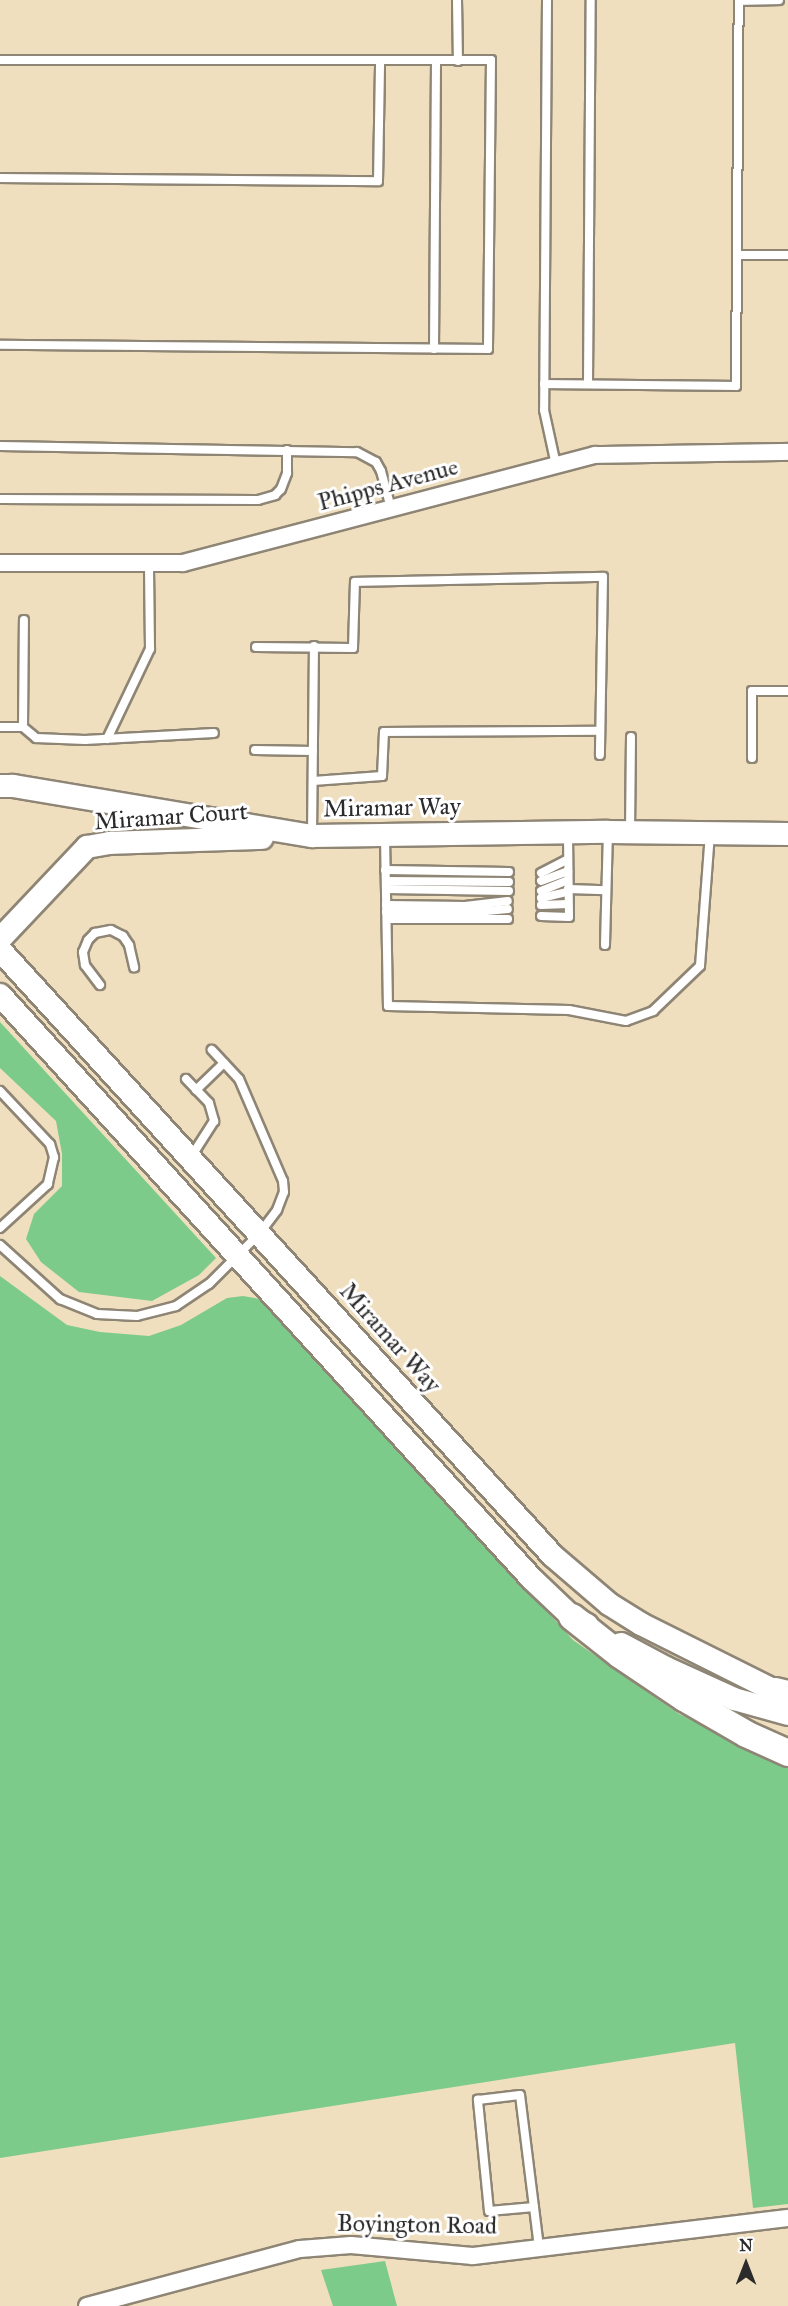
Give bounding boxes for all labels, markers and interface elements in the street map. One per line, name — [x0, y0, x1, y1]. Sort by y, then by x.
street label: Phipps Avenue — [315, 452, 461, 518]
street label: Miramar Way — [323, 792, 461, 824]
street label: Miramar Court — [93, 797, 249, 837]
street label: Miramar Way — [333, 1277, 447, 1399]
street label: Boyington Road — [337, 2209, 497, 2241]
north arrow — [716, 2234, 776, 2294]
text: N — [739, 2236, 753, 2255]

